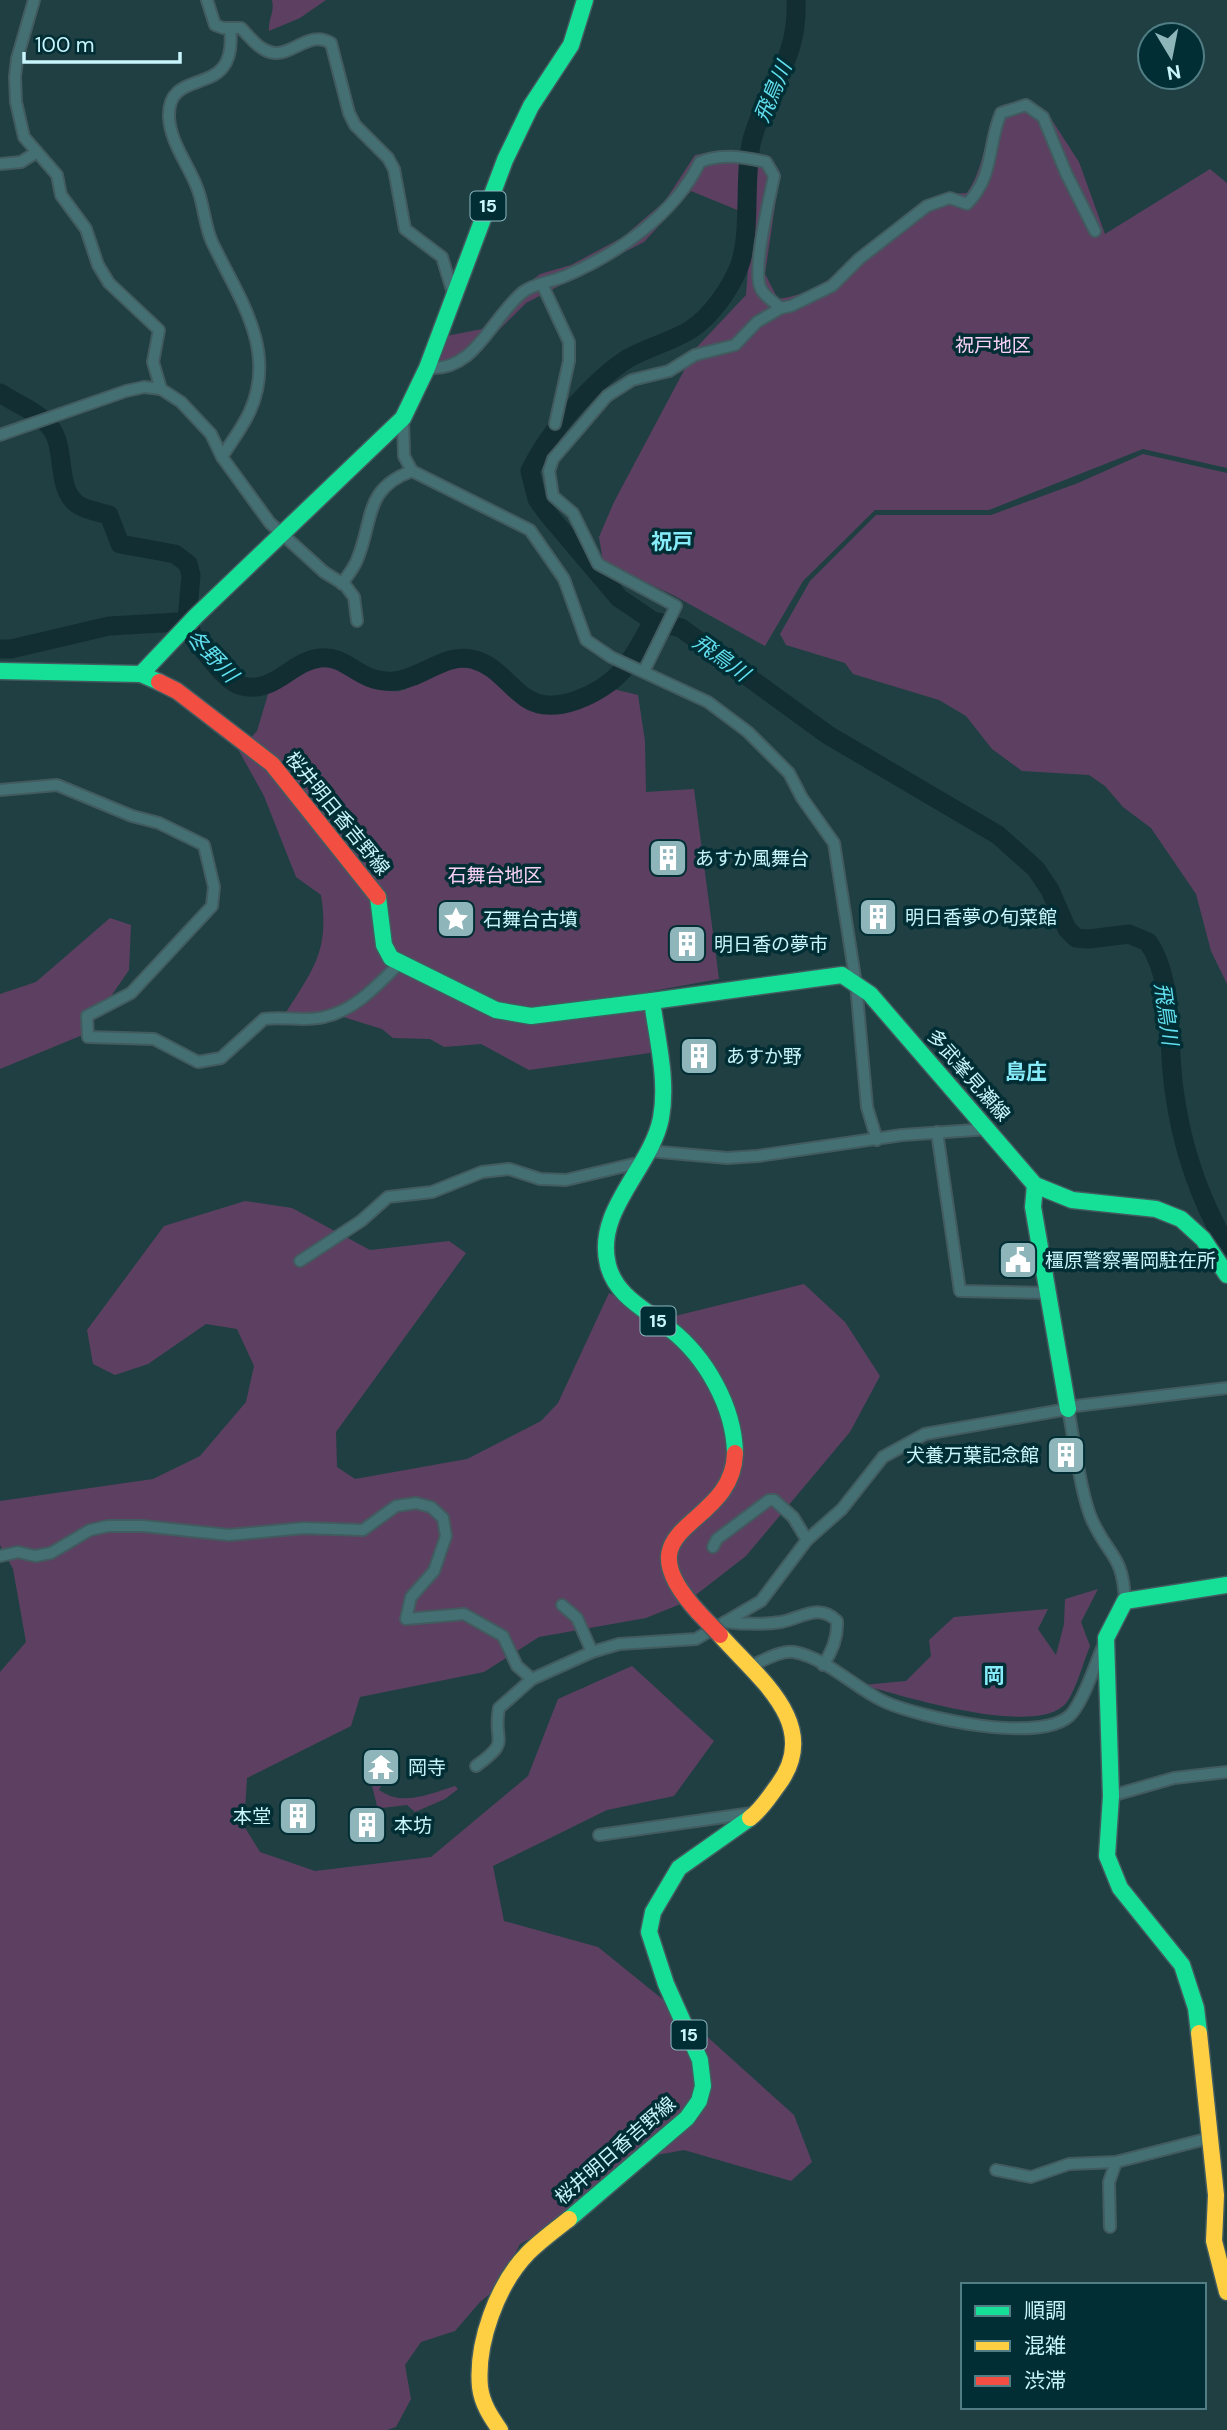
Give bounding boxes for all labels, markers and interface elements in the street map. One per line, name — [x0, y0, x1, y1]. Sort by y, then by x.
scale bar — [24, 21, 180, 65]
north arrow — [1136, 21, 1206, 91]
text: 100 m — [35, 31, 95, 59]
water label: 飛鳥川 — [748, 56, 799, 126]
text: N — [1165, 59, 1183, 86]
road number: 15 — [470, 191, 505, 220]
park label: 祝戸地区 — [955, 333, 1031, 358]
district label: 祝戸 — [651, 528, 693, 556]
water label: 冬野川 — [180, 624, 245, 690]
water label: 飛鳥川 — [687, 628, 756, 689]
street label: 桜井明日香吉野線 — [280, 746, 395, 880]
building icon: あすか風舞台 — [647, 837, 689, 879]
place label: あすか風舞台 — [695, 846, 809, 871]
park label: 石舞台地区 — [447, 863, 543, 888]
building icon: 明日香夢の旬菜館 — [857, 896, 899, 938]
place icon: 石舞台古墳 — [435, 898, 477, 940]
place label: 明日香夢の旬菜館 — [905, 905, 1057, 930]
place label: 石舞台古墳 — [483, 907, 578, 932]
building icon: 明日香の夢市 — [666, 923, 708, 965]
place label: 明日香の夢市 — [714, 932, 828, 957]
water label: 飛鳥川 — [1148, 981, 1185, 1049]
street label: 多武峯見瀬線 — [922, 1024, 1015, 1127]
building icon: あすか野 — [678, 1035, 720, 1077]
place label: あすか野 — [726, 1044, 802, 1069]
district label: 島庄 — [1005, 1058, 1047, 1086]
public building icon: 橿原警察署岡駐在所 — [997, 1239, 1039, 1281]
place label: 橿原警察署岡駐在所 — [1045, 1248, 1216, 1273]
road number: 15 — [640, 1306, 676, 1336]
building icon: 犬養万葉記念館 — [1045, 1434, 1087, 1476]
place label: 犬養万葉記念館 — [906, 1443, 1039, 1468]
district label: 岡 — [984, 1662, 1005, 1690]
temple icon: 岡寺 — [360, 1746, 402, 1788]
place label: 岡寺 — [408, 1755, 446, 1780]
building icon: 本堂 — [277, 1795, 319, 1837]
place label: 本堂 — [233, 1804, 271, 1829]
building icon: 本坊 — [346, 1804, 388, 1846]
place label: 本坊 — [394, 1813, 432, 1838]
road number: 15 — [672, 2021, 706, 2050]
street label: 桜井明日香吉野線 — [550, 2091, 681, 2210]
legend — [961, 2283, 1206, 2409]
text: 順調 — [1024, 2297, 1066, 2325]
text: 混雑 — [1024, 2332, 1066, 2360]
text: 渋滞 — [1024, 2367, 1066, 2395]

